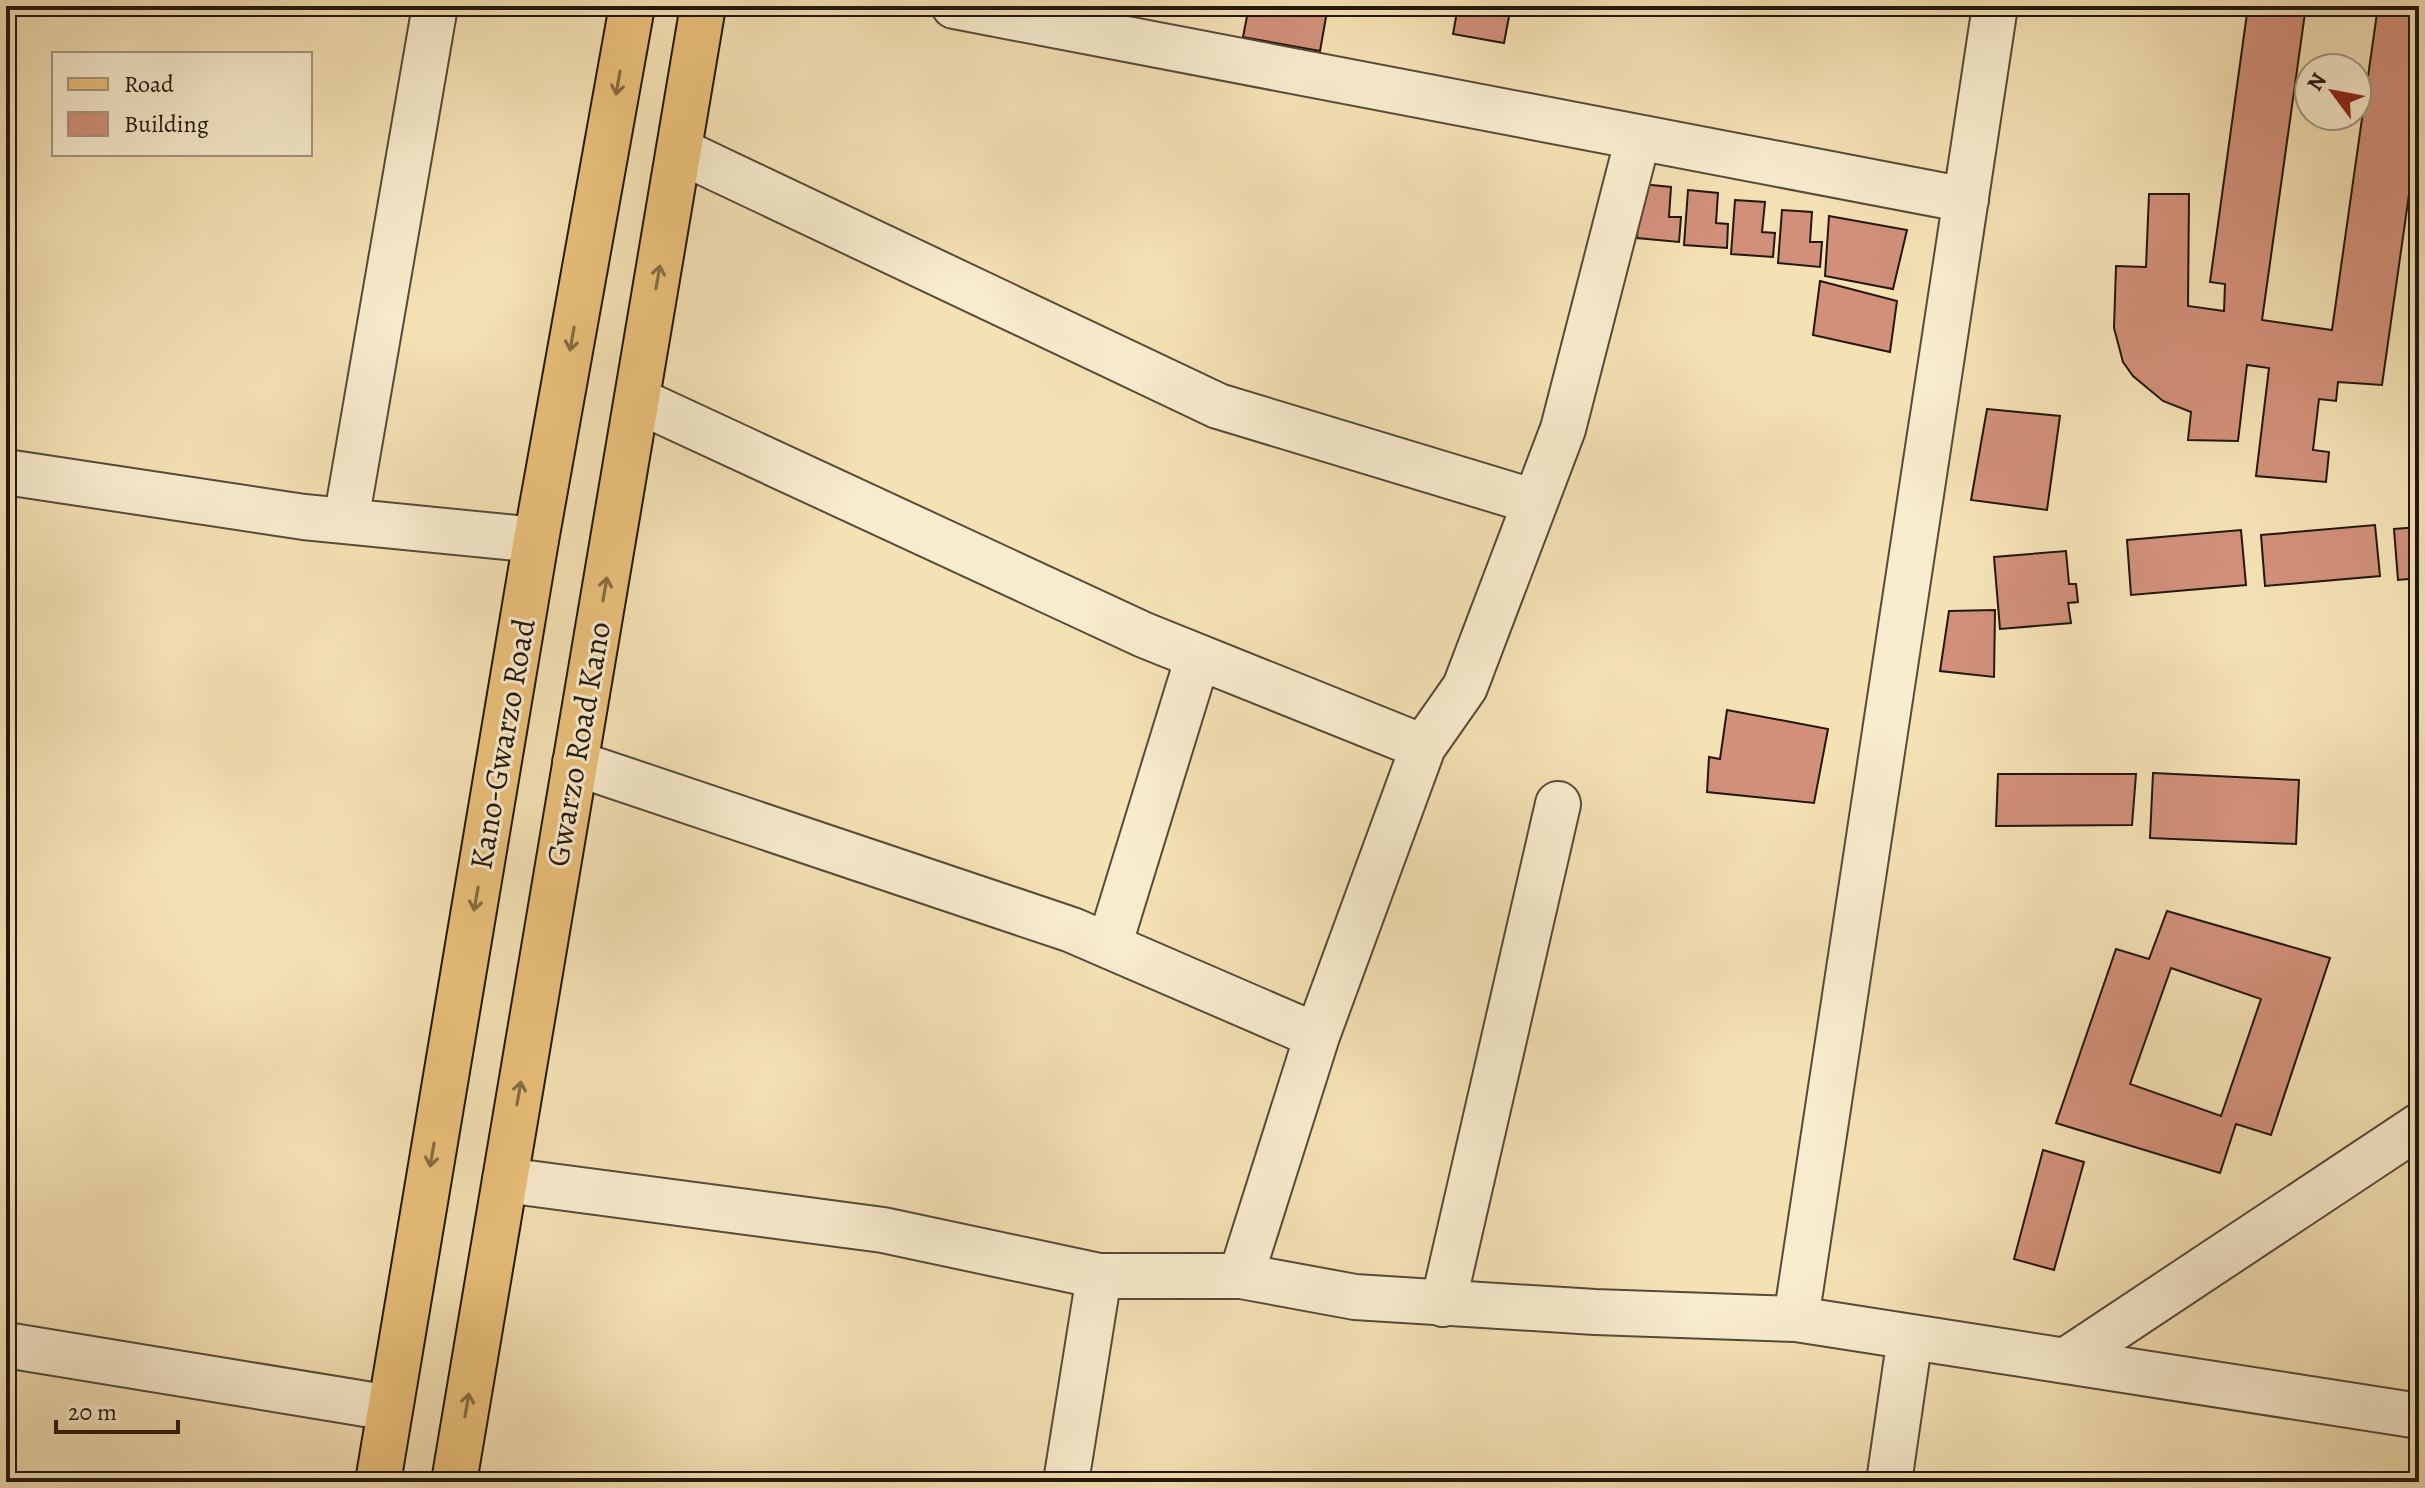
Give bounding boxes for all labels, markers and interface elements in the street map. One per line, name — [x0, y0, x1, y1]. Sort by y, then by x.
legend — [52, 52, 312, 156]
north arrow — [2293, 52, 2373, 132]
text: N — [2300, 67, 2334, 97]
text: Road — [124, 68, 174, 100]
one-way arrow — [609, 70, 624, 95]
text: Building — [124, 108, 209, 140]
one-way arrow — [652, 265, 667, 290]
one-way arrow — [564, 326, 579, 351]
one-way arrow — [598, 576, 613, 602]
street label: Kano-Gwarzo Road — [458, 614, 546, 873]
street label: Gwarzo Road Kano — [535, 618, 621, 870]
one-way arrow — [467, 885, 482, 911]
one-way arrow — [513, 1081, 528, 1107]
one-way arrow — [424, 1142, 439, 1167]
scale bar — [56, 1384, 178, 1434]
one-way arrow — [460, 1393, 475, 1418]
text: 20 m — [68, 1396, 117, 1428]

